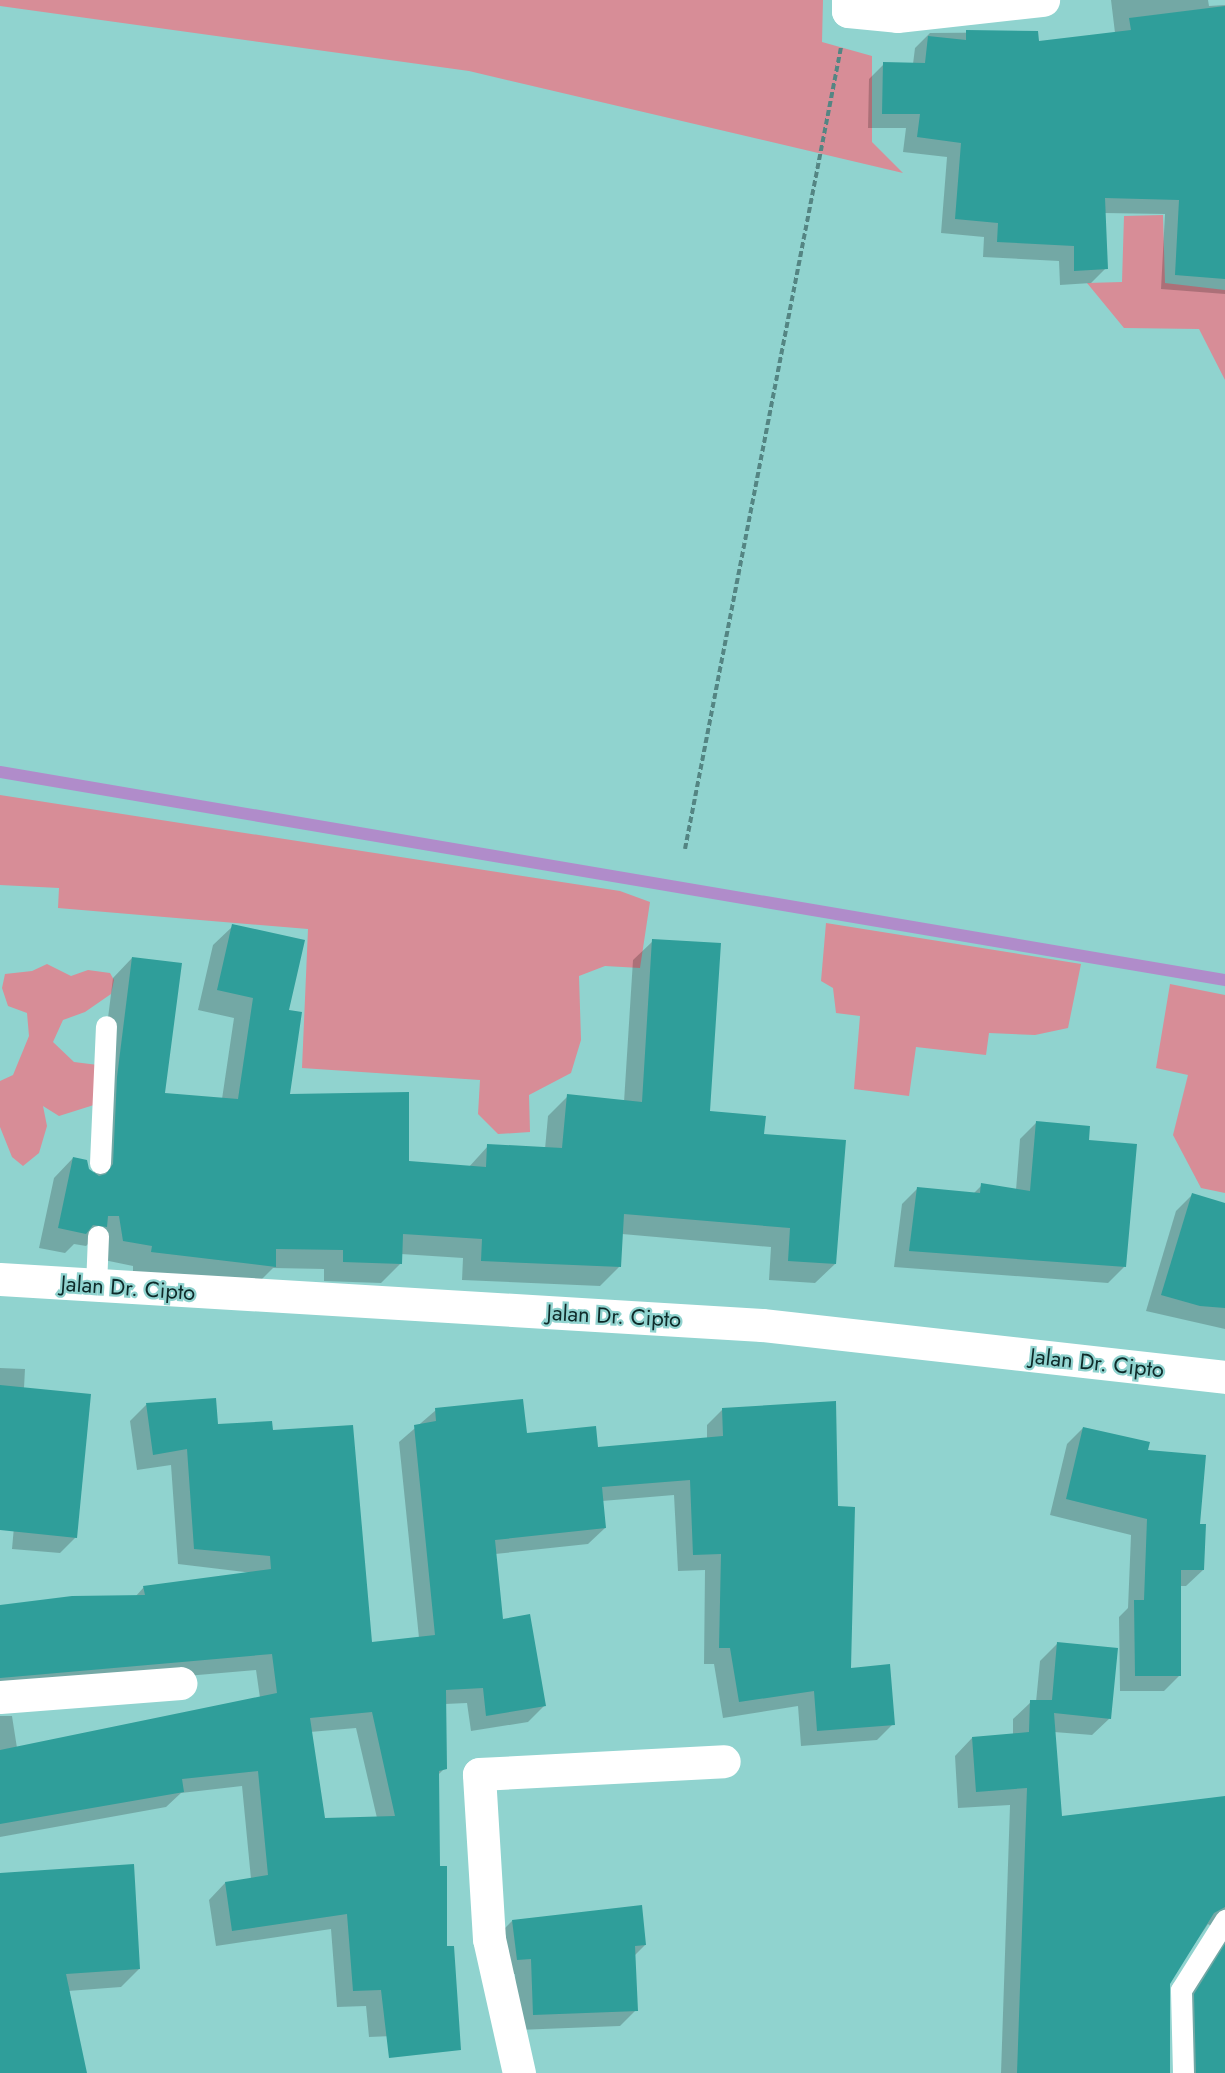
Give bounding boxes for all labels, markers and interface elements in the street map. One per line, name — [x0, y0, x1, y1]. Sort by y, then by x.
street label: Jalan Dr. Cipto — [60, 1270, 196, 1306]
street label: Jalan Dr. Cipto — [546, 1299, 682, 1333]
street label: Jalan Dr. Cipto — [1029, 1343, 1165, 1383]

